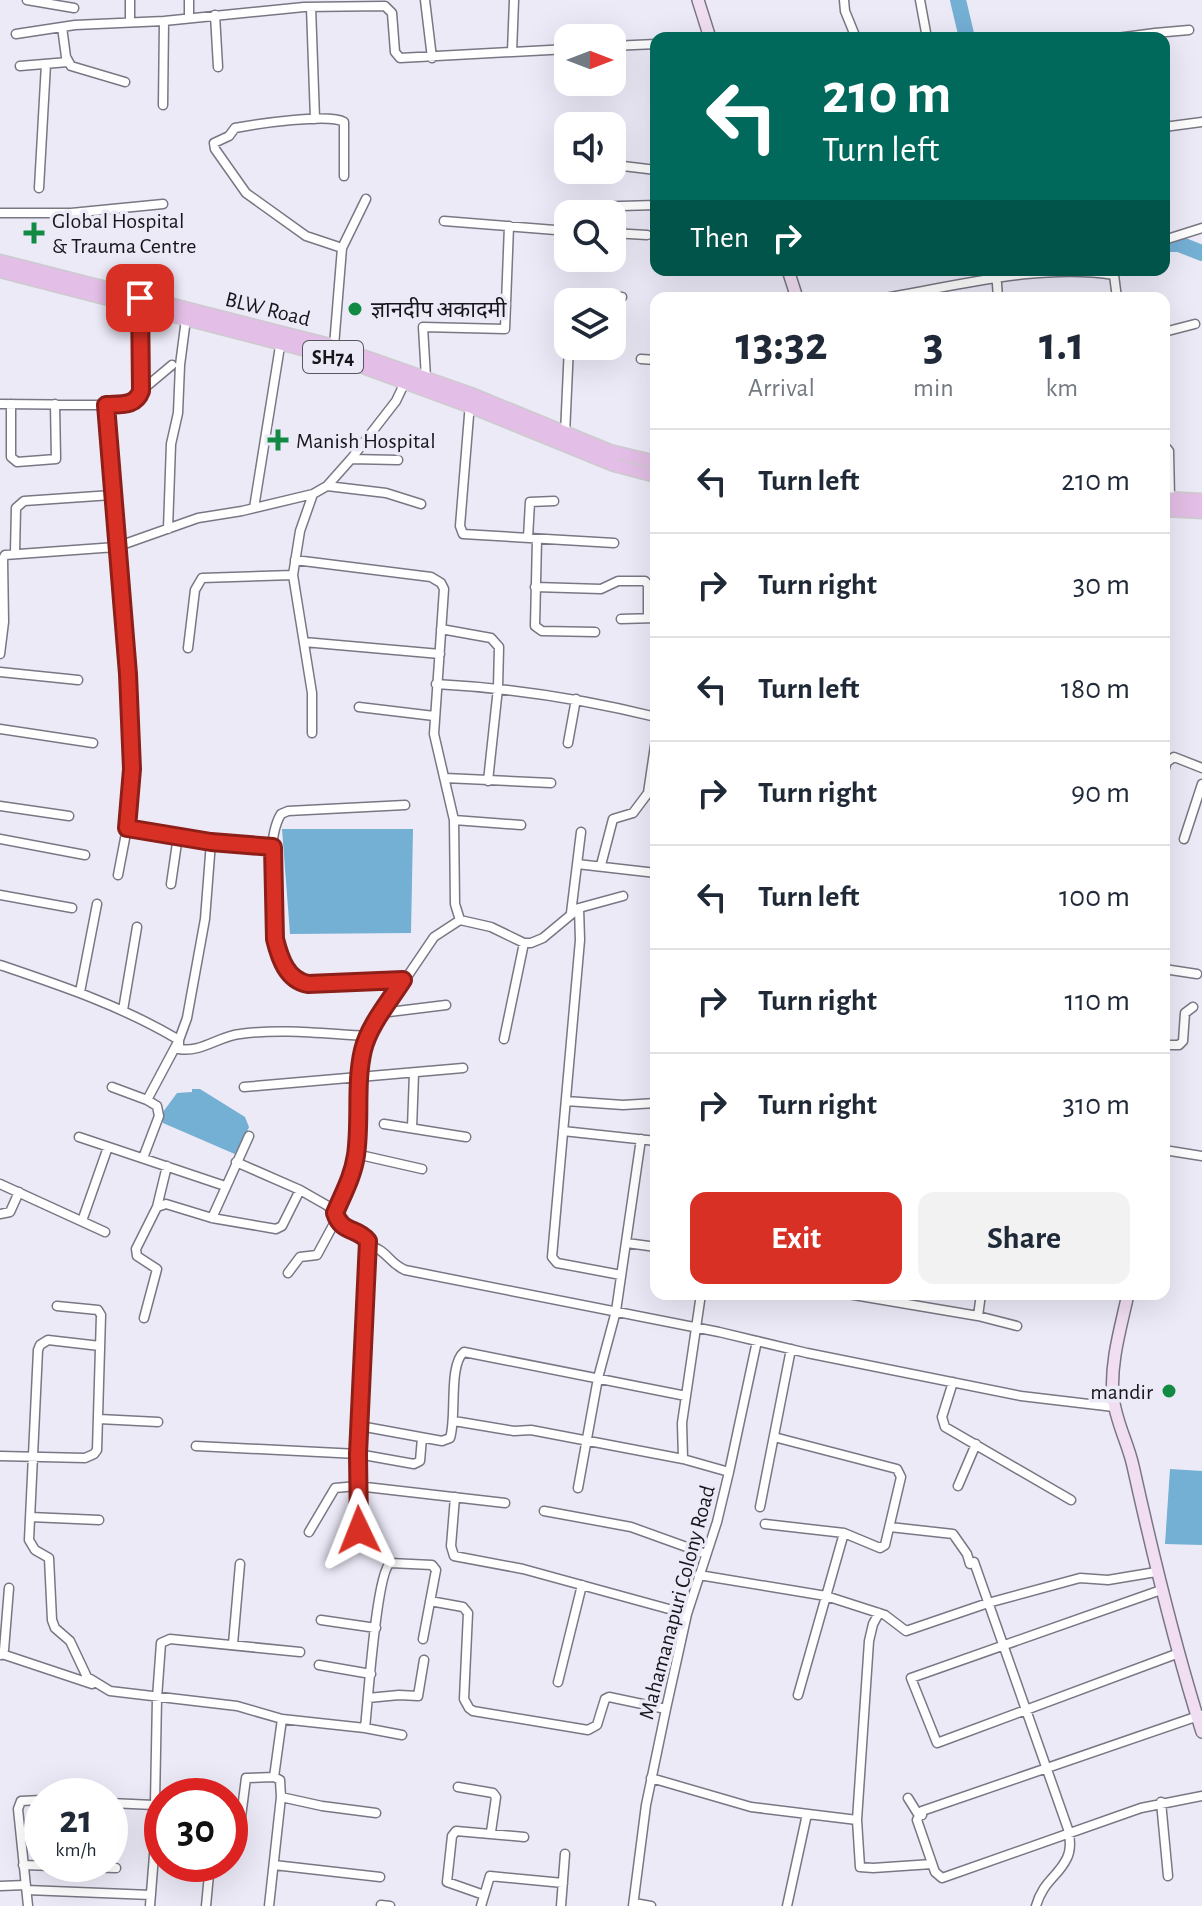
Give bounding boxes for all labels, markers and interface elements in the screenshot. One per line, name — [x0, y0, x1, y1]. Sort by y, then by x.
north arrow — [554, 24, 626, 96]
map controls — [554, 24, 626, 360]
icon: left — [690, 64, 794, 168]
text: 210 m — [822, 67, 951, 123]
button: sound — [554, 112, 626, 184]
text: Turn left — [822, 132, 939, 168]
button: search — [554, 200, 626, 272]
place label: Global Hospital & Trauma Centre — [52, 210, 196, 257]
icon: right — [765, 216, 809, 260]
marker: Global Hospital & Trauma Centre — [23, 222, 45, 244]
text: Then — [690, 223, 749, 253]
pin — [106, 264, 174, 332]
icon: arrive — [118, 276, 162, 320]
street label: BLW Road — [223, 288, 313, 330]
button: layers — [554, 288, 626, 360]
place label: ज्ञानदीप अकादमी — [371, 297, 507, 321]
marker: ज्ञानदीप अकादमी — [346, 300, 364, 318]
text: 13:32 — [735, 321, 828, 369]
text: 3 — [923, 321, 944, 369]
text: 1.1 — [1039, 321, 1085, 369]
road number: SH74 — [303, 341, 363, 373]
text: Arrival — [748, 375, 815, 401]
text: min — [913, 375, 954, 401]
text: km — [1045, 375, 1078, 401]
marker: Manish Hospital — [267, 429, 289, 451]
place label: Manish Hospital — [296, 430, 436, 452]
icon: left — [690, 459, 734, 503]
text: Turn left — [758, 466, 859, 496]
text: 210 m — [1061, 466, 1130, 496]
icon: right — [690, 563, 734, 607]
text: Turn right — [758, 570, 877, 600]
text: 30 m — [1073, 570, 1130, 600]
icon: left — [690, 667, 734, 711]
text: Turn left — [758, 674, 859, 704]
text: 180 m — [1061, 674, 1130, 704]
icon: right — [690, 771, 734, 815]
text: Turn right — [758, 778, 877, 808]
text: 90 m — [1071, 778, 1130, 808]
icon: left — [690, 875, 734, 919]
text: Turn left — [758, 882, 859, 912]
text: 100 m — [1059, 882, 1130, 912]
icon: right — [690, 979, 734, 1023]
text: Turn right — [758, 986, 877, 1016]
text: 110 m — [1065, 986, 1130, 1016]
icon: right — [690, 1083, 734, 1127]
text: Turn right — [758, 1090, 877, 1120]
text: 310 m — [1063, 1090, 1130, 1120]
button: Exit — [690, 1192, 902, 1284]
button: Share — [918, 1192, 1130, 1284]
place label: mandir — [1090, 1381, 1153, 1403]
marker: mandir — [1160, 1382, 1178, 1400]
street label: Mahamanapuri Colony Road — [635, 1483, 719, 1722]
position arrow — [317, 1488, 401, 1572]
speed limit sign: 30 — [144, 1778, 248, 1882]
text: 21 — [59, 1800, 93, 1840]
text: km/h — [55, 1840, 97, 1860]

